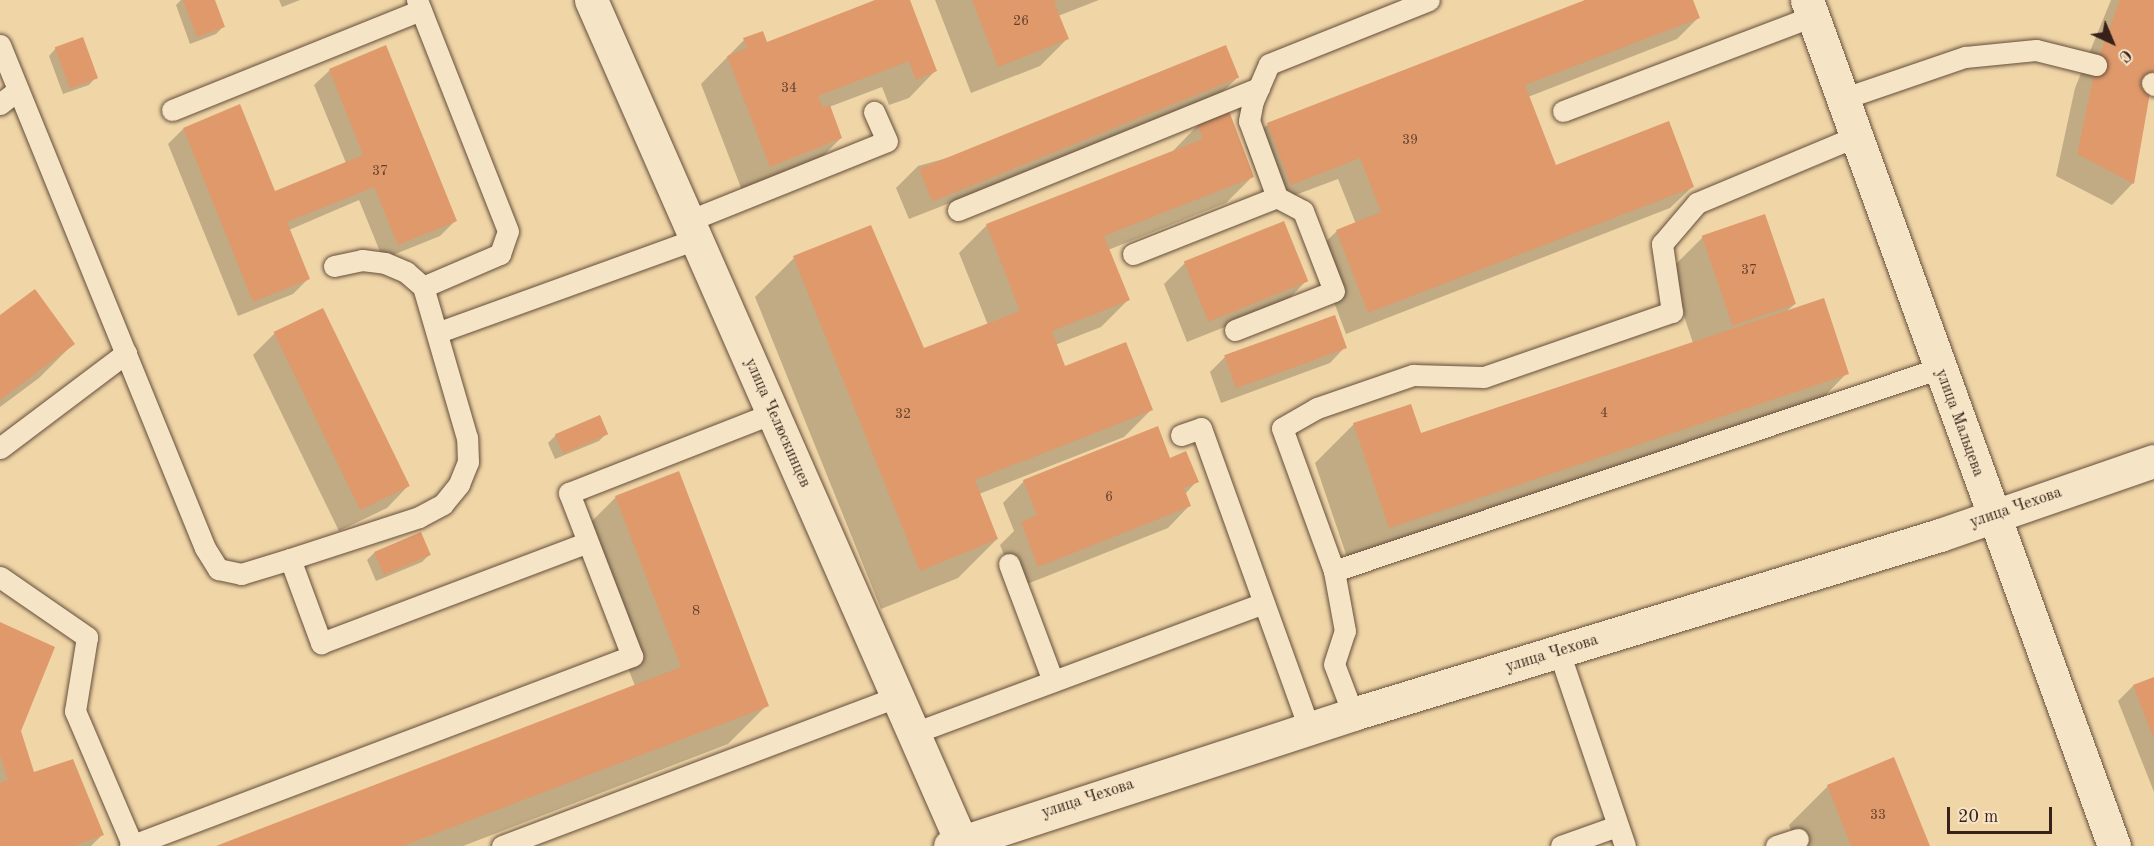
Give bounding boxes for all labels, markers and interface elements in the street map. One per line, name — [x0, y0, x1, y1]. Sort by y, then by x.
north arrow — [2082, 12, 2142, 72]
house number: 26 — [1013, 13, 1029, 29]
text: С — [2115, 46, 2134, 64]
house number: 34 — [781, 80, 797, 96]
house number: 39 — [1402, 132, 1418, 148]
house number: 37 — [372, 163, 388, 179]
house number: 37 — [1741, 262, 1757, 278]
street label: улица Челюскинцев — [740, 355, 814, 491]
street label: улица Мальцева — [1931, 367, 1987, 479]
house number: 4 — [1600, 405, 1608, 421]
house number: 32 — [895, 406, 911, 422]
street label: улица Чехова — [1968, 483, 2064, 533]
house number: 6 — [1105, 489, 1113, 505]
house number: 8 — [692, 603, 700, 619]
street label: улица Чехова — [1503, 631, 1601, 677]
street label: улица Чехова — [1039, 775, 1137, 823]
scale bar — [1950, 795, 2055, 833]
house number: 33 — [1870, 807, 1886, 823]
text: 20 m — [1958, 808, 1998, 826]

